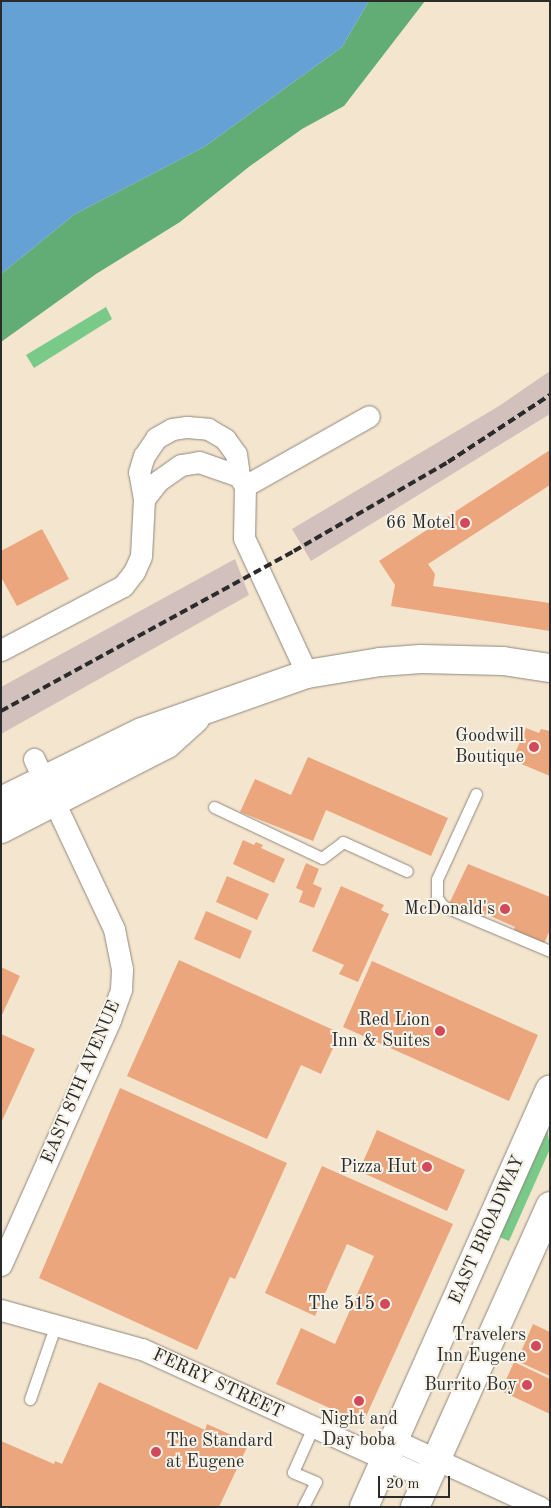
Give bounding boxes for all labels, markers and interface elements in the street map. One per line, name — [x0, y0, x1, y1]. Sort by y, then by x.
place label: 66 Motel — [386, 512, 455, 534]
marker: 66 Motel — [459, 517, 471, 529]
place label: Goodwill Boutique — [455, 726, 524, 769]
marker: Goodwill Boutique — [528, 741, 540, 753]
place label: McDonald's — [404, 898, 495, 920]
marker: McDonald's — [499, 903, 511, 915]
street label: EAST 8TH AVENUE — [37, 997, 125, 1167]
place label: Red Lion Inn & Suites — [331, 1010, 430, 1052]
marker: Red Lion Inn & Suites — [434, 1025, 446, 1037]
street label: EAST BROADWAY — [445, 1152, 529, 1308]
place label: Pizza Hut — [340, 1156, 417, 1178]
marker: Pizza Hut — [421, 1161, 433, 1173]
place label: The 515 — [308, 1293, 375, 1315]
marker: The 515 — [379, 1298, 391, 1310]
place label: Travelers Inn Eugene — [436, 1325, 526, 1368]
marker: Travelers Inn Eugene — [530, 1340, 542, 1352]
street label: FERRY STREET — [149, 1344, 287, 1424]
place label: Burrito Boy — [424, 1374, 517, 1396]
marker: Burrito Boy — [521, 1379, 533, 1391]
marker: Night and Day boba — [353, 1395, 365, 1407]
place label: Night and Day boba — [320, 1409, 398, 1452]
place label: The Standard at Eugene — [166, 1431, 273, 1474]
marker: The Standard at Eugene — [150, 1446, 162, 1458]
scale bar — [381, 1466, 454, 1498]
text: 20 m — [386, 1477, 420, 1492]

